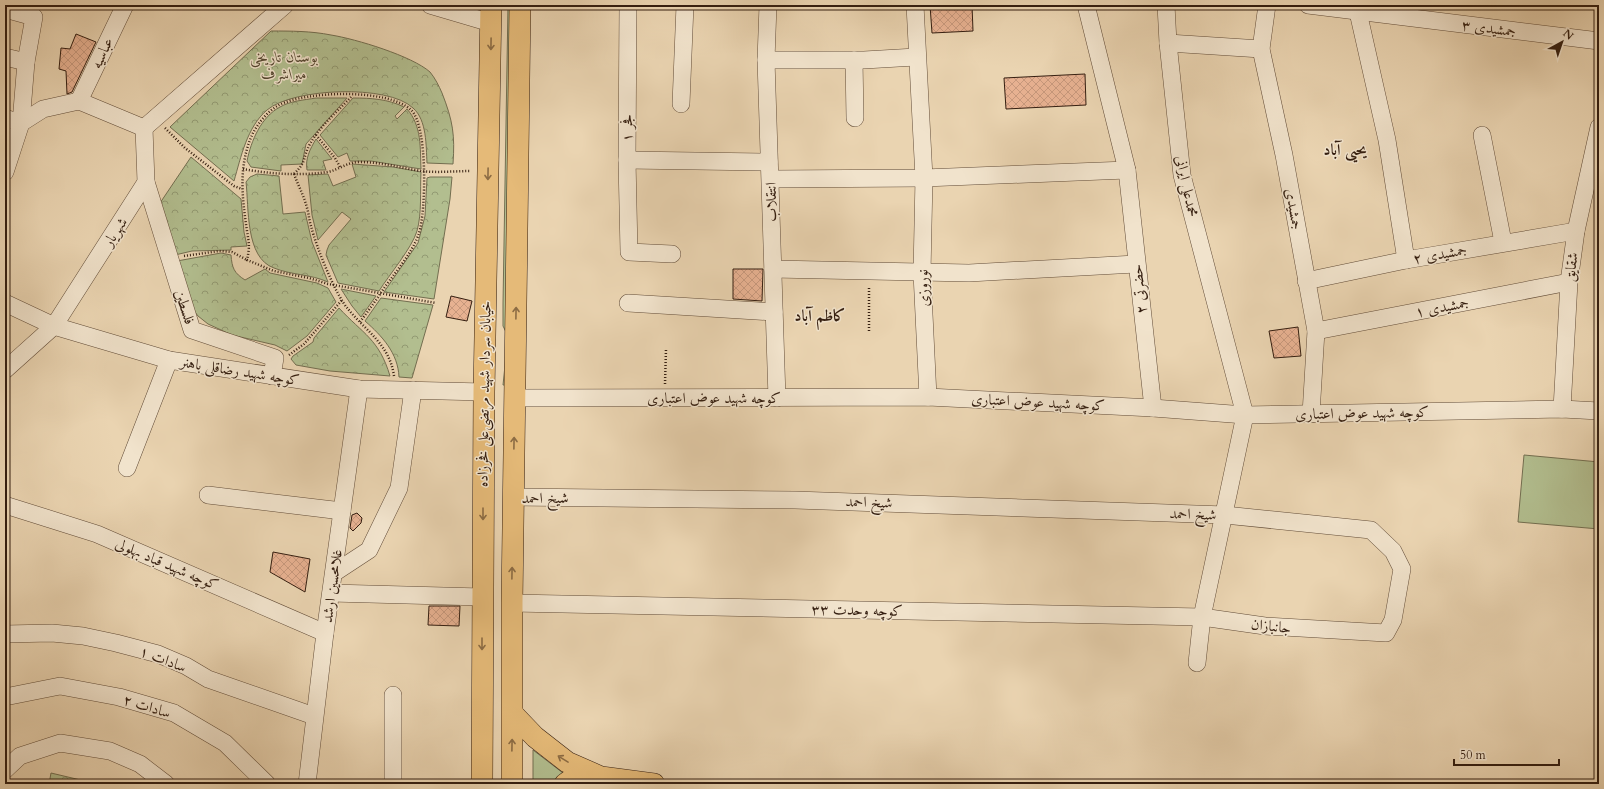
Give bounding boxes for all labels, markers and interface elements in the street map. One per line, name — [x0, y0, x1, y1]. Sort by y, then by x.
street label: جمشیدی ۳ — [1461, 15, 1517, 41]
north arrow — [1542, 22, 1582, 62]
text: N — [1560, 26, 1577, 44]
street label: عباسیه — [86, 34, 118, 72]
one-way arrow — [487, 37, 495, 50]
park label: بوستان تاریخی میراشرف — [250, 47, 318, 84]
street label: فجر ۱ — [617, 114, 637, 142]
district label: یحیی آباد — [1323, 139, 1367, 163]
street label: محمدعلی ایرانی — [1170, 153, 1203, 219]
one-way arrow — [484, 167, 492, 180]
street label: انتقلاب — [761, 182, 781, 222]
street label: جمشیدی — [1281, 187, 1307, 231]
street label: شهریار — [97, 213, 132, 252]
street label: جمشیدی ۲ — [1411, 239, 1469, 269]
street label: شقایق — [1559, 251, 1583, 283]
street label: حضرتی ۲ — [1126, 263, 1152, 315]
street label: نوروزی — [912, 269, 934, 307]
street label: فلسطین — [170, 287, 200, 327]
street label: جمشیدی ۱ — [1413, 292, 1471, 322]
street label: خیابان سردار شهید مرتضی‌علی فخرزاده — [472, 301, 497, 487]
district label: کاظم آباد — [794, 305, 846, 330]
one-way arrow — [512, 307, 520, 320]
street label: کوچه شهید رضاقلی باهنر — [177, 351, 301, 391]
street label: کوچه شهید عوض اعتباری — [647, 388, 781, 409]
street label: کوچه شهید عوض اعتباری — [971, 389, 1105, 416]
street label: کوچه شهید عوض اعتباری — [1295, 402, 1429, 425]
one-way arrow — [510, 437, 518, 450]
street label: شیخ احمد — [521, 488, 569, 512]
street label: شیخ احمد — [845, 491, 893, 517]
street label: شیخ احمد — [1169, 503, 1217, 529]
one-way arrow — [479, 507, 487, 520]
street label: کوچه شهید قباد بهلولی — [112, 533, 222, 596]
street label: غلامحسین ارشد — [317, 548, 347, 624]
one-way arrow — [508, 567, 516, 580]
street label: کوچه وحدت ۳۳ — [811, 599, 903, 622]
street label: جانبازان — [1250, 614, 1292, 638]
one-way arrow — [478, 637, 486, 650]
street label: سادات ۱ — [137, 641, 189, 677]
street label: سادات ۲ — [121, 689, 173, 723]
one-way arrow — [509, 739, 516, 752]
scale bar — [1454, 741, 1559, 767]
text: 50 m — [1460, 747, 1487, 763]
one-way arrow — [558, 755, 569, 764]

